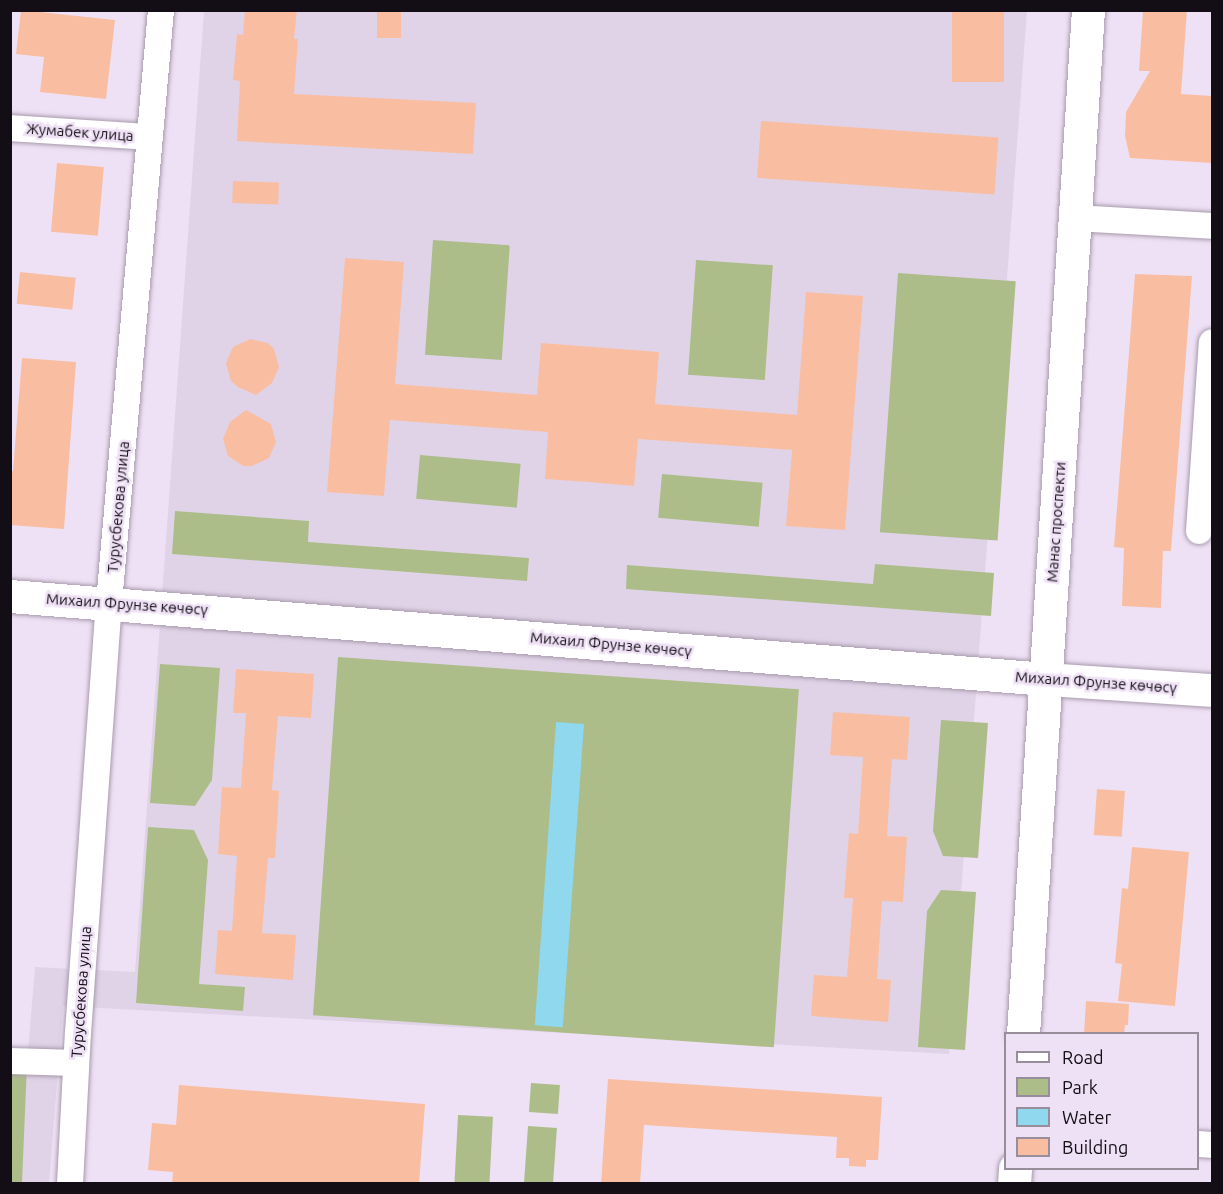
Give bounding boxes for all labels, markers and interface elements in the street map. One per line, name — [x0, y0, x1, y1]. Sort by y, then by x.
street label: Жумабек улица — [26, 119, 134, 145]
street label: Турусбекова улица — [103, 440, 133, 574]
street label: Манас проспекти — [1043, 461, 1069, 583]
street label: Михаил Фрунзе көчөсү — [45, 589, 209, 619]
street label: Михаил Фрунзе көчөсү — [529, 628, 693, 660]
street label: Михаил Фрунзе көчөсү — [1014, 667, 1178, 697]
street label: Турусбекова улица — [67, 925, 95, 1059]
legend — [1004, 1032, 1199, 1170]
text: Road — [1062, 1047, 1104, 1067]
text: Park — [1062, 1077, 1098, 1097]
text: Water — [1062, 1107, 1111, 1127]
text: Building — [1062, 1137, 1128, 1157]

